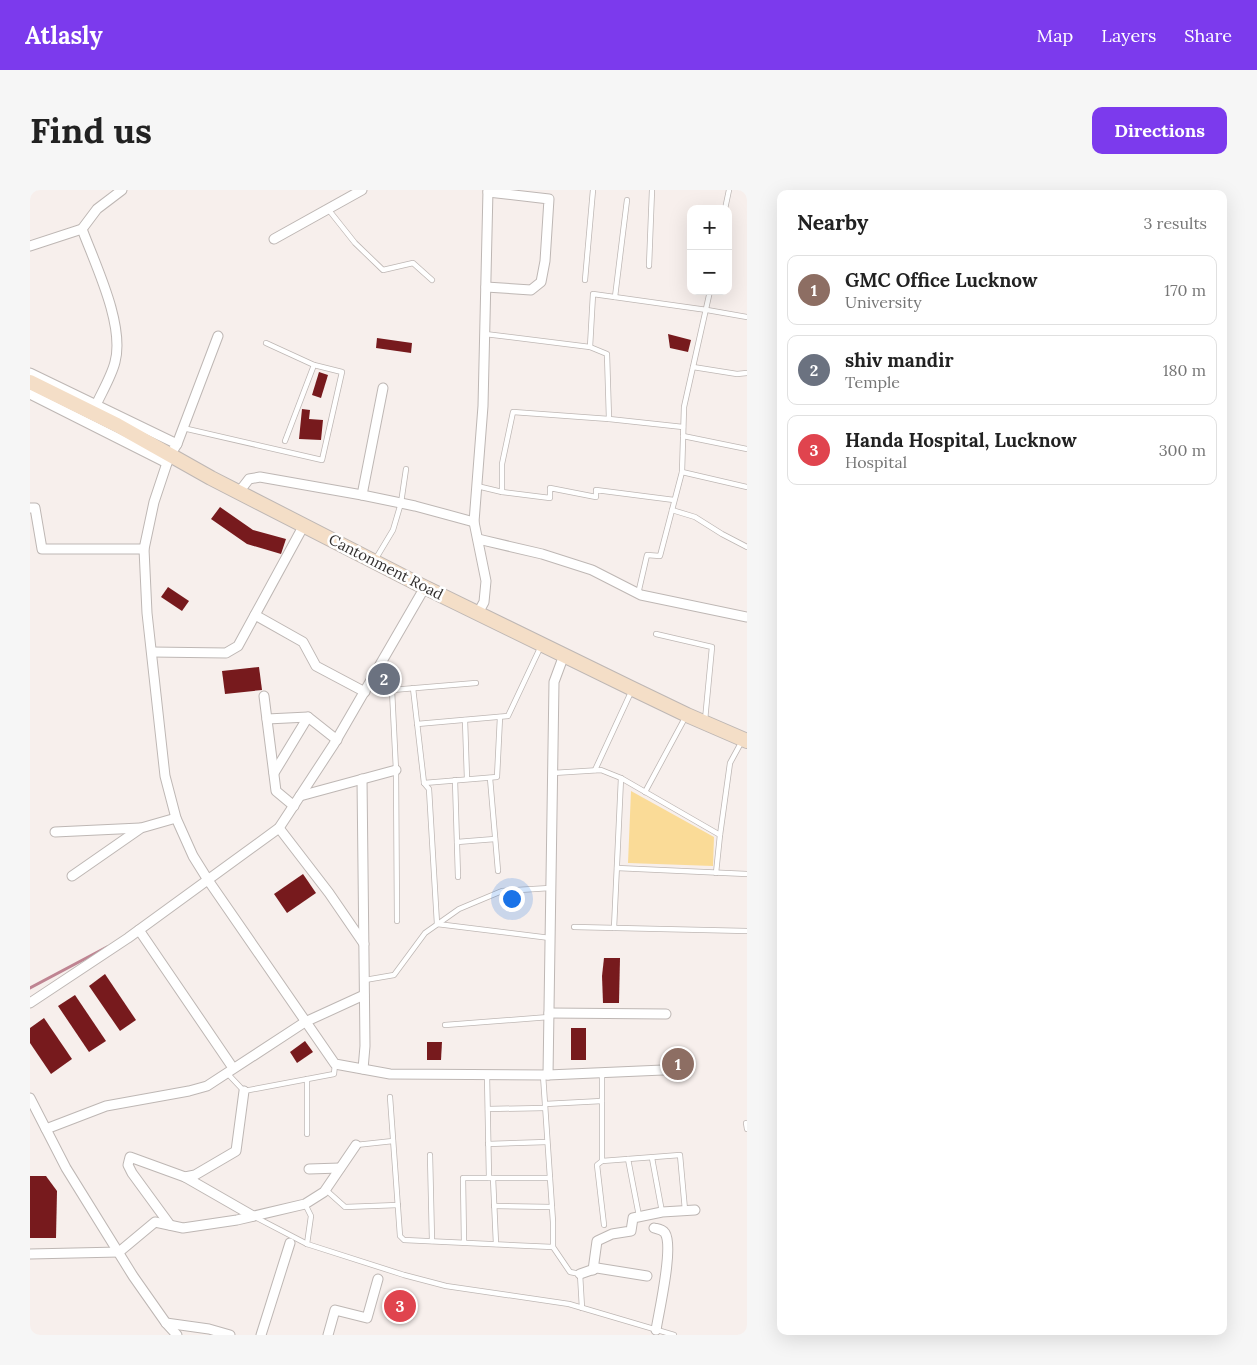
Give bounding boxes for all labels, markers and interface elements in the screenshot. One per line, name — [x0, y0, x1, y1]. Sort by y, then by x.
text: Atlasly — [25, 20, 103, 51]
text: Map — [1037, 24, 1073, 47]
text: Layers — [1101, 24, 1156, 47]
text: Share — [1184, 24, 1232, 47]
button: Directions — [1092, 107, 1227, 154]
text: Find us — [30, 108, 152, 153]
map controls — [687, 205, 732, 295]
button: + — [687, 205, 732, 250]
text: Nearby — [797, 209, 868, 236]
text: 3 results — [1143, 213, 1207, 233]
button: − — [687, 250, 732, 295]
text: GMC Office Lucknow — [845, 268, 1037, 292]
text: 1 — [811, 280, 817, 300]
text: 170 m — [1164, 280, 1206, 300]
text: University — [845, 292, 922, 312]
text: shiv mandir — [845, 348, 954, 372]
text: 2 — [810, 360, 818, 380]
text: 180 m — [1163, 360, 1206, 380]
text: Temple — [845, 372, 900, 392]
text: Handa Hospital, Lucknow — [845, 428, 1077, 452]
text: 3 — [810, 440, 818, 460]
text: 300 m — [1159, 440, 1206, 460]
text: Hospital — [845, 452, 907, 472]
street label: Cantonment Road — [326, 529, 447, 604]
pin: 2 — [368, 660, 400, 698]
your location — [499, 886, 525, 912]
pin: 1 — [662, 1045, 694, 1083]
pin: 3 — [384, 1287, 416, 1325]

